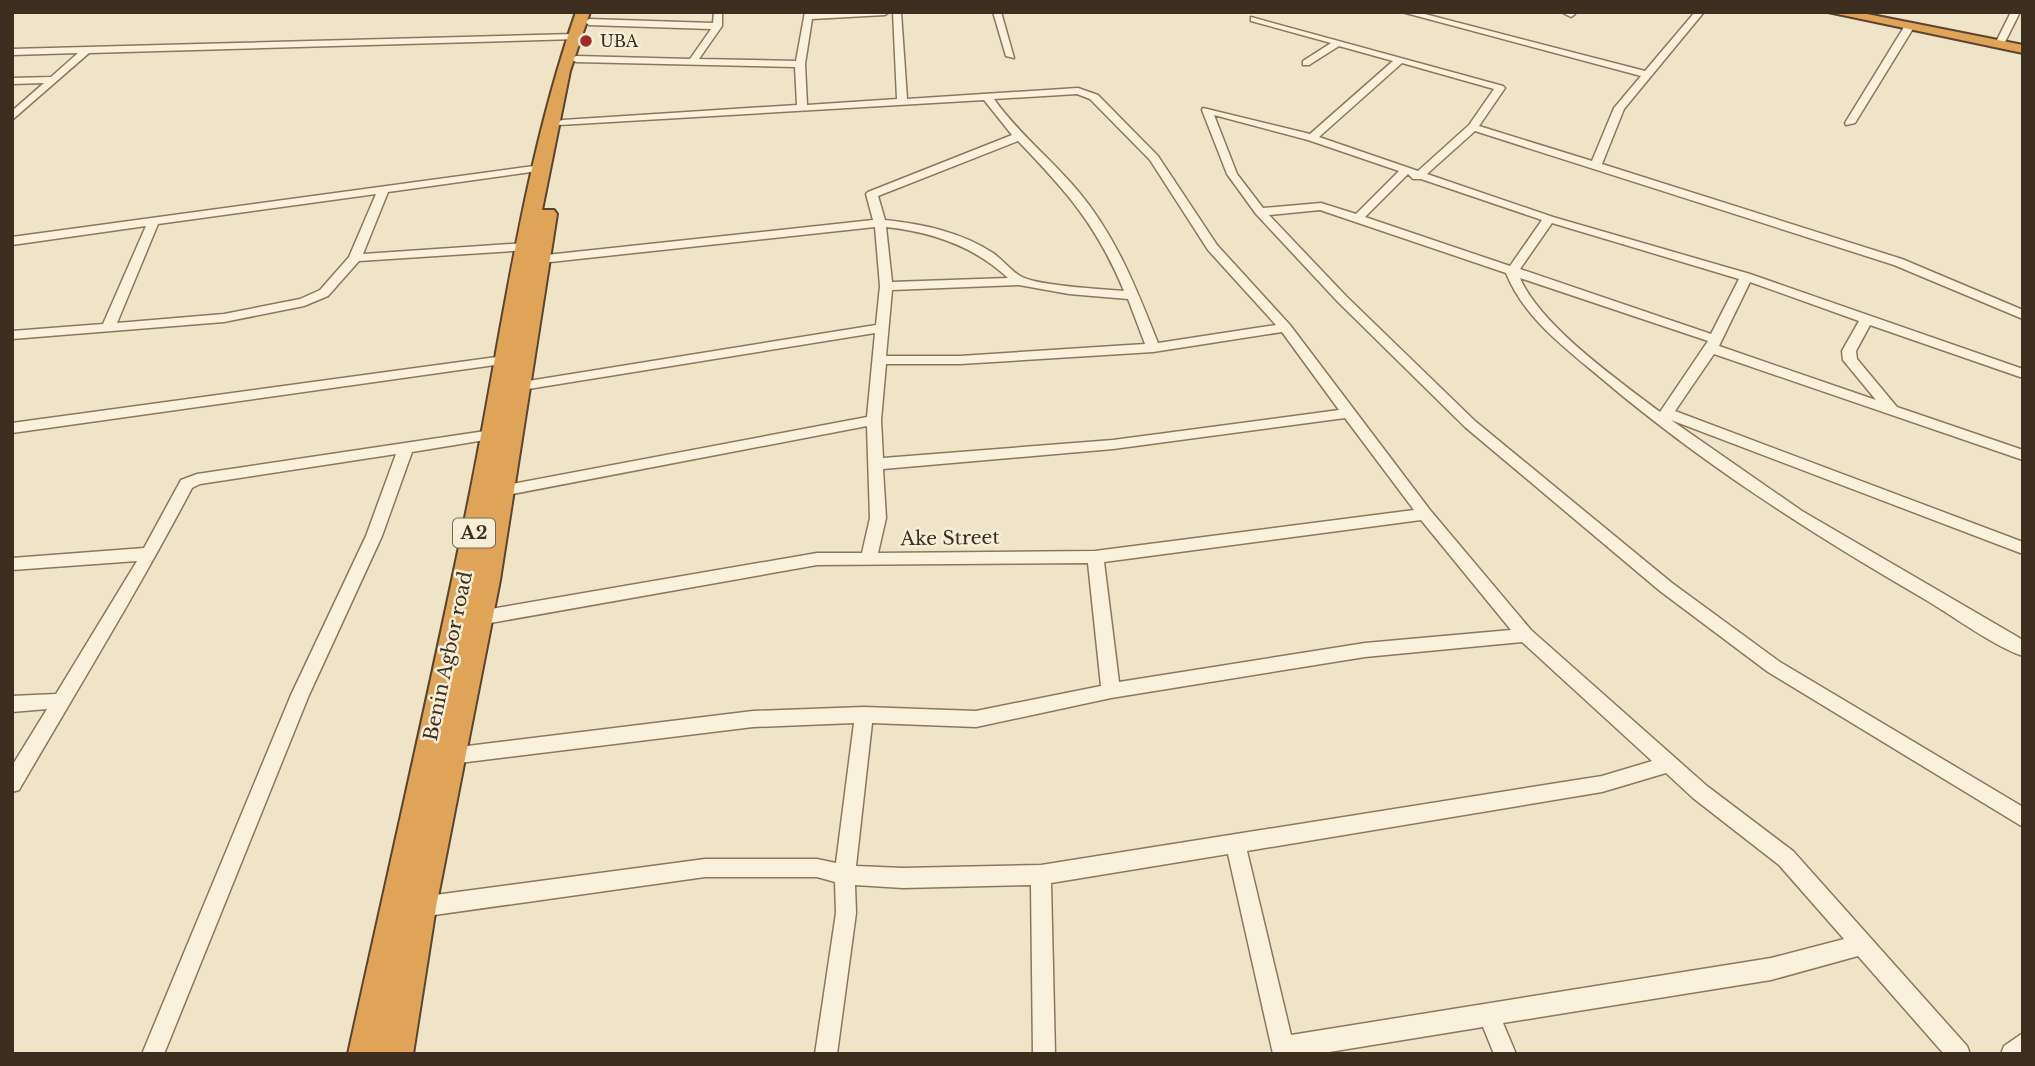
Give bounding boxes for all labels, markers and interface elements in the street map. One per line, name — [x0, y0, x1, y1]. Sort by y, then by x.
place label: UBA — [600, 31, 639, 51]
marker: UBA — [578, 33, 594, 49]
road number: A2 — [453, 518, 495, 548]
street label: Ake Street — [899, 526, 1001, 550]
street label: Benin Agbor road — [419, 569, 477, 743]

